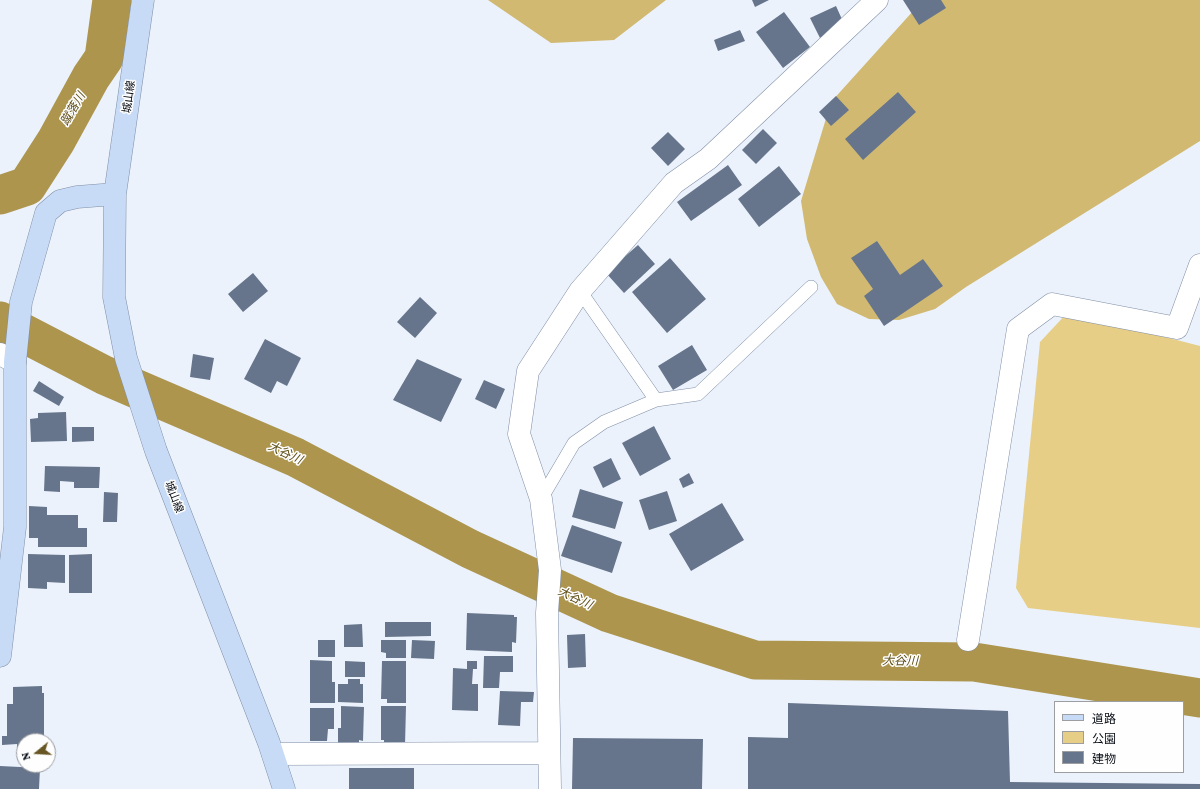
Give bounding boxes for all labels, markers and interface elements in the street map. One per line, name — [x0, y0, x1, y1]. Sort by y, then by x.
street label: 城山線 — [120, 80, 138, 114]
water label: 蹴落川 — [58, 90, 88, 128]
water label: 大谷川 — [266, 439, 304, 467]
street label: 城山線 — [162, 479, 186, 515]
water label: 大谷川 — [556, 584, 594, 612]
water label: 大谷川 — [882, 653, 918, 669]
legend — [1054, 701, 1184, 773]
text: 道路 — [1092, 712, 1116, 726]
text: 公園 — [1092, 732, 1116, 746]
north arrow — [16, 733, 56, 773]
text: N — [19, 751, 32, 762]
text: 建物 — [1092, 752, 1116, 766]

